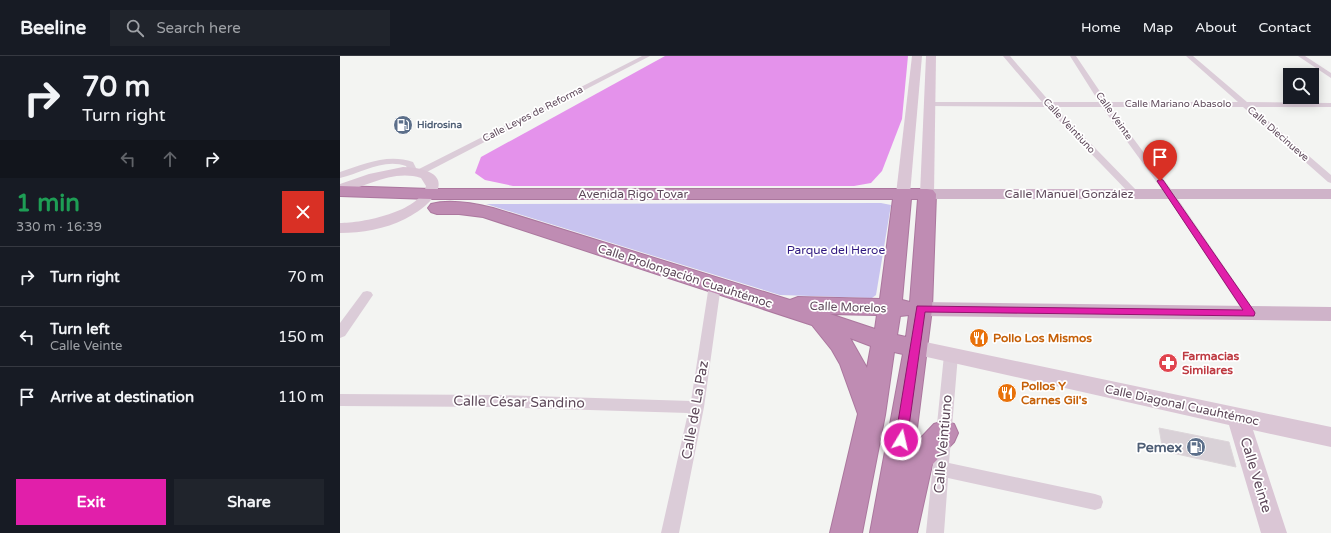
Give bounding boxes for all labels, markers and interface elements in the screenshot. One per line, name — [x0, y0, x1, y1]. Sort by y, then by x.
search box — [110, 10, 390, 46]
text: Beeline — [20, 17, 86, 39]
icon: search — [124, 17, 146, 39]
text: Search here — [156, 19, 241, 37]
text: Home — [1081, 19, 1121, 36]
text: Map — [1143, 19, 1173, 36]
text: About — [1195, 19, 1237, 36]
text: Contact — [1259, 19, 1311, 36]
map controls — [1283, 68, 1319, 104]
button: search — [1283, 68, 1319, 104]
text: 70 m — [82, 70, 150, 104]
icon: right — [16, 72, 68, 124]
street label: Calle Leyes de Reforma — [481, 83, 585, 145]
street label: Calle Veinte — [1093, 90, 1135, 143]
street label: Calle Veintiuno — [1040, 96, 1098, 156]
street label: Calle Mariano Abasolo — [1125, 98, 1231, 110]
text: Turn right — [82, 104, 166, 126]
street label: Calle Diecinueve — [1245, 104, 1312, 164]
fuel station icon: Hidrosina — [392, 114, 414, 136]
place label: Hidrosina — [417, 119, 462, 131]
pin — [1143, 140, 1177, 181]
icon: arrive — [1149, 146, 1171, 168]
icon: left — [117, 148, 139, 170]
icon: ahead — [159, 148, 181, 170]
icon: right — [201, 148, 223, 170]
street label: Avenida Rigo Tovar — [578, 187, 689, 201]
street label: Calle Manuel González — [1005, 187, 1133, 201]
text: 1 min — [16, 189, 80, 218]
button: close — [282, 191, 324, 233]
text: 330 m · 16:39 — [16, 219, 102, 235]
street label: Calle Prolongación Cuauhtémoc — [596, 241, 774, 311]
park label: Parque del Heroe — [787, 243, 885, 257]
icon: right — [16, 266, 38, 288]
text: Turn right — [50, 268, 120, 286]
text: 70 m — [287, 268, 324, 286]
street label: Calle Morelos — [809, 299, 887, 315]
text: Turn left — [50, 320, 110, 338]
icon: left — [16, 326, 38, 348]
restaurant icon: Pollo Los Mismos — [968, 327, 990, 349]
text: 150 m — [278, 328, 324, 346]
place label: Pollo Los Mismos — [993, 331, 1092, 345]
text: Calle Veinte — [50, 338, 122, 354]
place label: Farmacias Similares — [1182, 349, 1240, 377]
pharmacy icon: Farmacias Similares — [1157, 352, 1179, 374]
street label: Calle de La Paz — [678, 359, 712, 461]
place label: Pollos Y Carnes Gil's — [1021, 379, 1087, 407]
restaurant icon: Pollos Y Carnes Gil's — [996, 382, 1018, 404]
street label: Calle Diagonal Cuauhtémoc — [1104, 382, 1260, 428]
icon: arrive — [16, 386, 38, 408]
text: Arrive at destination — [50, 388, 194, 406]
text: 110 m — [278, 388, 324, 406]
street label: Calle César Sandino — [453, 392, 585, 412]
street label: Calle Veintiuno — [930, 394, 956, 494]
position arrow — [880, 419, 922, 461]
street label: Calle Veinte — [1236, 435, 1276, 515]
fuel station icon: Pemex — [1185, 436, 1207, 458]
place label: Pemex — [1137, 439, 1182, 456]
button: Exit — [16, 479, 166, 525]
button: Share — [174, 479, 324, 525]

